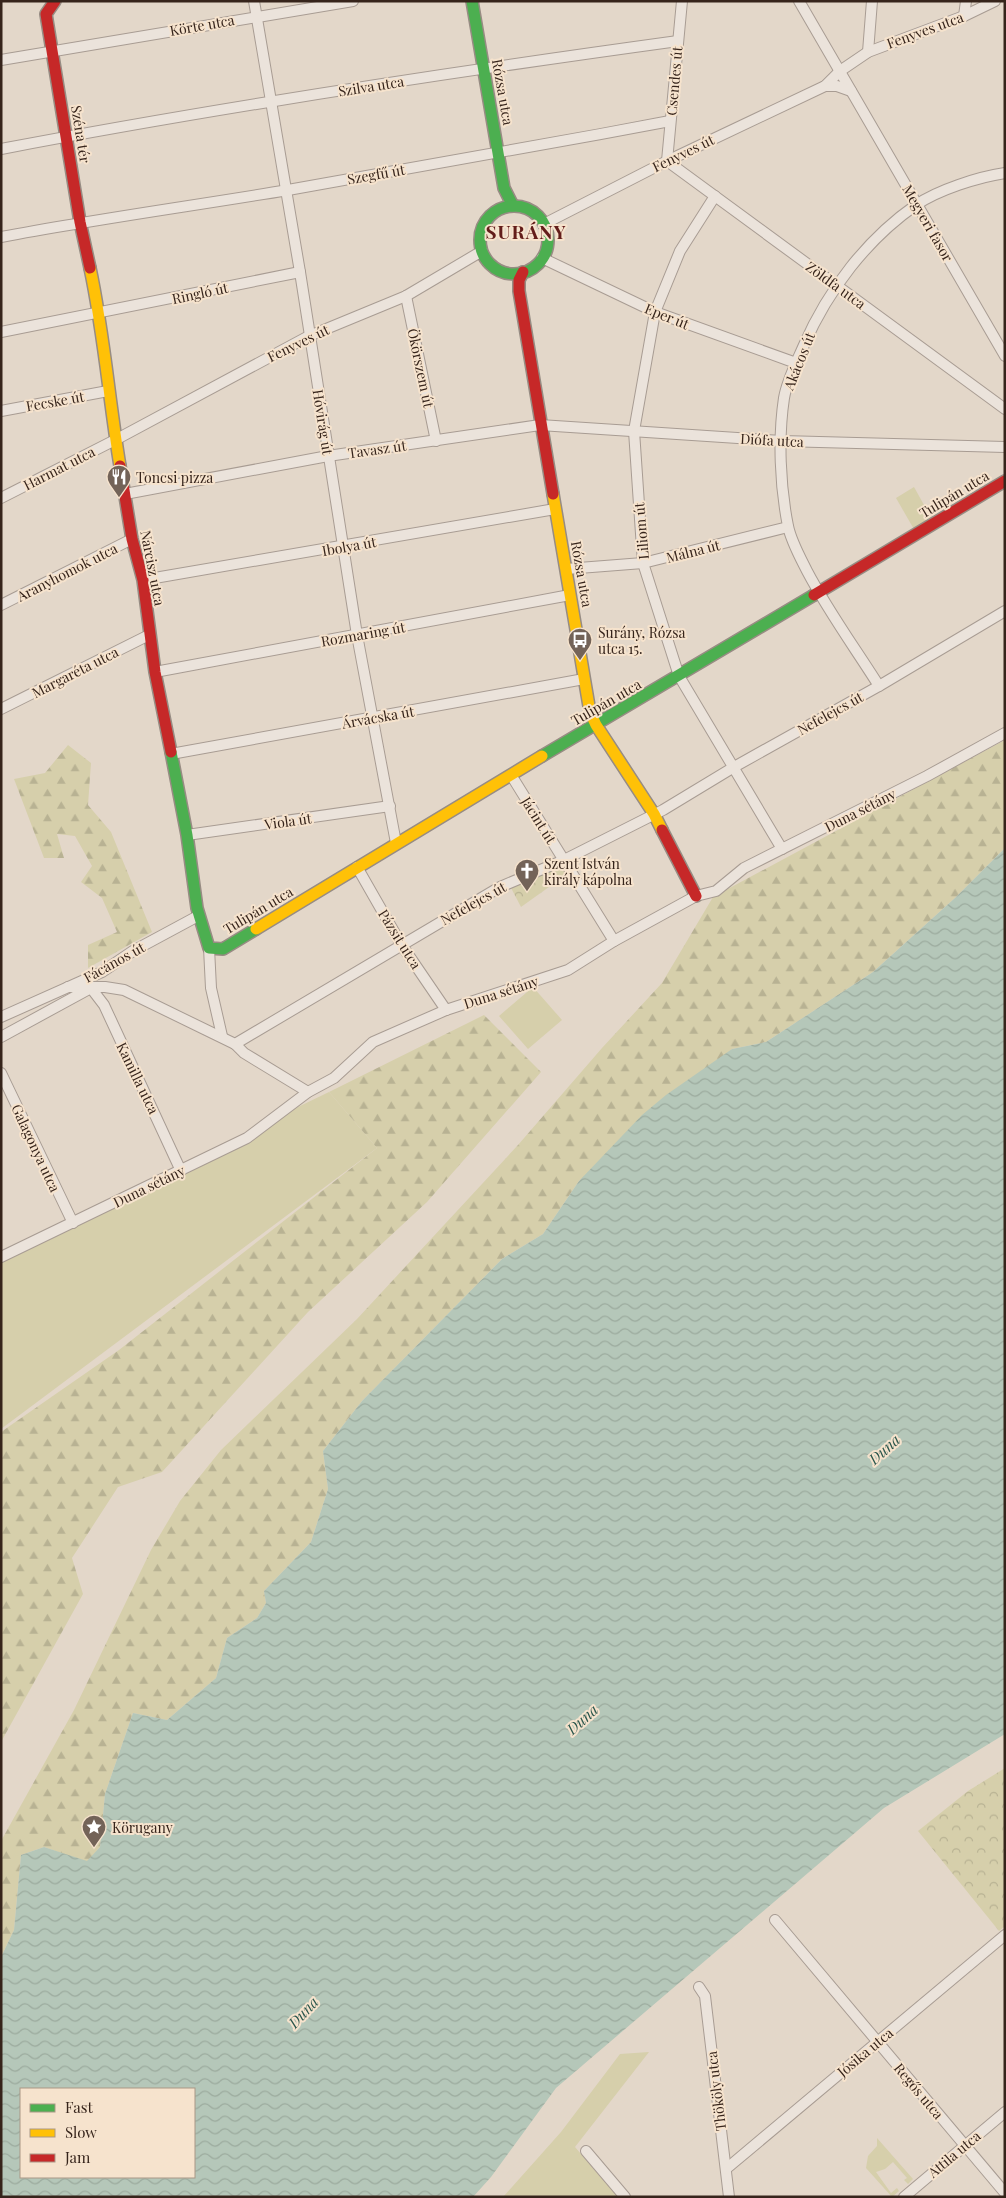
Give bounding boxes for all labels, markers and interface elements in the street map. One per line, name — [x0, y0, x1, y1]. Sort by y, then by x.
street label: Fenyves utca — [884, 7, 966, 53]
street label: Körte utca — [168, 10, 236, 40]
street label: Csendes út — [662, 45, 687, 116]
street label: Rózsa utca — [488, 57, 518, 127]
street label: Szilva utca — [337, 71, 405, 101]
street label: Széna tér — [67, 104, 95, 165]
street label: Fenyves út — [649, 129, 718, 176]
street label: Szegfű út — [346, 159, 407, 188]
street label: Megyeri fasor — [898, 181, 958, 266]
district label: SURÁNY — [485, 218, 567, 244]
street label: Zöldfa utca — [802, 257, 870, 313]
street label: Ringló út — [170, 278, 231, 308]
street label: Eper út — [642, 299, 693, 334]
street label: Fenyves út — [264, 319, 333, 366]
street label: Ökörszem út — [403, 327, 439, 410]
street label: Akácos út — [778, 328, 820, 394]
street label: Fecske út — [24, 386, 87, 415]
street label: Hóvirág út — [308, 388, 338, 457]
street label: Diófa utca — [740, 429, 804, 451]
street label: Tavasz út — [347, 435, 408, 462]
street label: Harmat utca — [20, 442, 98, 494]
restaurant icon: Toncsi pizza — [106, 464, 132, 498]
street label: Tulipán utca — [916, 466, 992, 522]
place label: Toncsi pizza — [136, 468, 213, 487]
street label: Liliom út — [629, 501, 653, 560]
street label: Nárcisz utca — [136, 529, 170, 607]
street label: Ibolya út — [320, 532, 379, 560]
street label: Málna út — [664, 535, 723, 567]
street label: Aranyhomok utca — [12, 538, 121, 606]
street label: Rózsa utca — [567, 539, 597, 609]
street label: Rozmaring út — [319, 617, 408, 651]
place label: Surány, Rózsa utca 15. — [598, 623, 685, 658]
bus stop icon: Surány, Rózsa utca 15. — [567, 627, 593, 661]
street label: Margaréta utca — [28, 642, 122, 702]
street label: Tulipán utca — [568, 674, 644, 730]
street label: Nefelejcs út — [794, 687, 867, 739]
street label: Árvácska út — [340, 701, 417, 733]
street label: Duna sétány — [821, 784, 899, 836]
street label: Jácint út — [517, 792, 561, 848]
street label: Viola út — [262, 808, 314, 834]
place label: Szent István király kápolna — [544, 854, 632, 889]
church icon: Szent István király kápolna — [514, 858, 540, 892]
street label: Nefelejcs út — [437, 877, 510, 929]
street label: Tulipán utca — [220, 882, 296, 938]
street label: Pázsit utca — [374, 905, 426, 973]
street label: Fácános út — [80, 937, 149, 987]
street label: Duna sétány — [461, 971, 541, 1013]
street label: Kamilla utca — [112, 1039, 164, 1117]
street label: Galagonya utca — [7, 1101, 65, 1195]
street label: Duna sétány — [110, 1160, 188, 1212]
water label: Duna — [863, 1429, 904, 1469]
water label: Duna — [561, 1699, 602, 1739]
place icon: Körugany — [81, 1814, 107, 1848]
place label: Körugany — [112, 1818, 173, 1837]
water label: Duna — [283, 1992, 323, 2033]
street label: Jósika utca — [832, 2023, 897, 2081]
street label: Thököly utca — [702, 2050, 730, 2132]
street label: Regős utca — [890, 2059, 948, 2123]
legend — [20, 2088, 195, 2178]
text: Fast — [65, 2097, 94, 2117]
text: Slow — [65, 2122, 97, 2142]
street label: Attila utca — [923, 2126, 984, 2182]
text: Jam — [64, 2147, 91, 2167]

